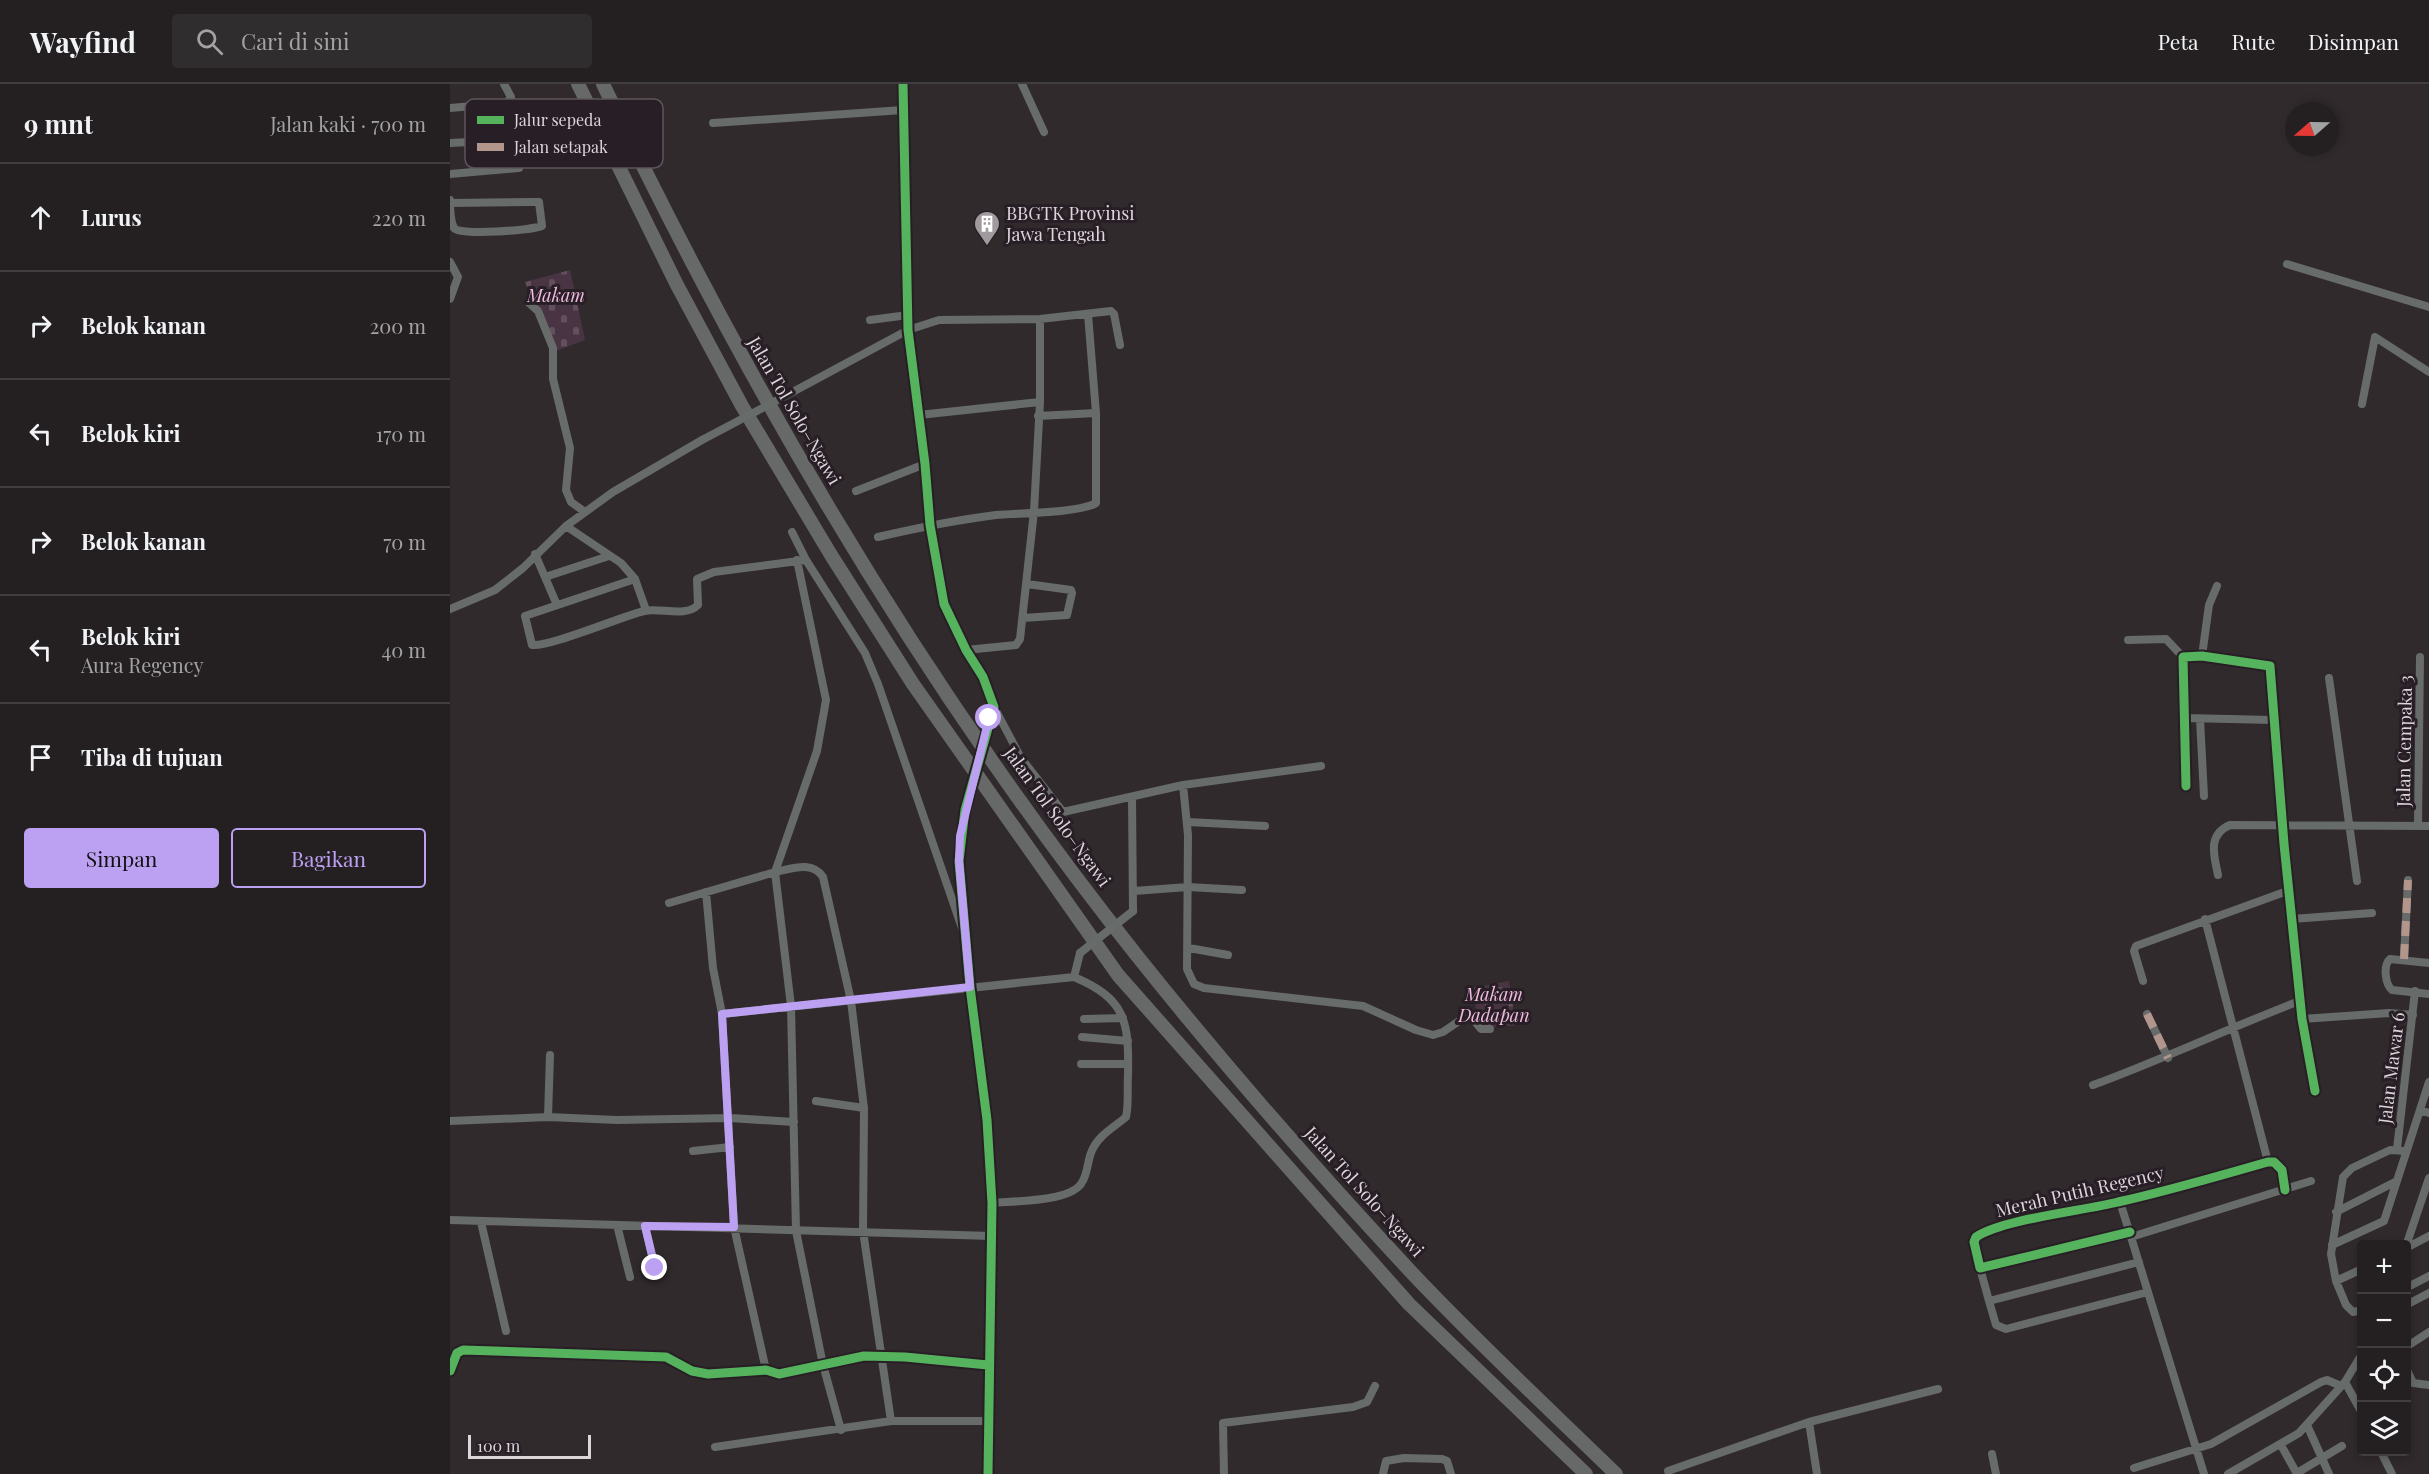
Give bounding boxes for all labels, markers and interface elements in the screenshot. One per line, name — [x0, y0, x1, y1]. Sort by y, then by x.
search box — [172, 14, 592, 68]
text: Wayfind — [30, 23, 136, 60]
icon: search — [193, 25, 226, 58]
text: Cari di sini — [241, 26, 349, 56]
text: Peta — [2158, 27, 2198, 55]
text: Rute — [2231, 27, 2275, 55]
text: Disimpan — [2308, 27, 2399, 55]
legend — [465, 99, 663, 168]
north arrow — [2285, 102, 2339, 156]
text: 9 mnt — [24, 106, 93, 141]
text: Jalur sepeda — [513, 109, 601, 130]
text: Jalan kaki · 700 m — [270, 110, 426, 137]
text: Jalan setapak — [513, 136, 608, 157]
icon: ahead — [24, 201, 57, 234]
place label: BBGTK Provinsi Jawa Tengah — [1005, 201, 1134, 246]
text: Lurus — [81, 202, 142, 232]
text: 220 m — [372, 204, 426, 231]
building icon: BBGTK Provinsi Jawa Tengah — [972, 209, 1002, 247]
park label: Makam — [526, 283, 585, 307]
icon: right — [24, 309, 57, 342]
text: Belok kanan — [81, 310, 206, 340]
text: 200 m — [370, 312, 426, 339]
street label: Jalan Tol Solo–Ngawi — [742, 331, 847, 489]
icon: left — [24, 417, 57, 450]
text: Belok kiri — [81, 418, 180, 448]
text: 170 m — [376, 420, 426, 447]
icon: right — [24, 525, 57, 558]
text: Belok kanan — [81, 526, 206, 556]
text: 70 m — [383, 528, 426, 555]
text: Belok kiri — [81, 621, 180, 651]
icon: left — [24, 633, 57, 666]
text: 40 m — [381, 636, 426, 663]
text: Aura Regency — [81, 651, 204, 678]
street label: Jalan Cempaka 3 — [2391, 675, 2417, 808]
route start — [975, 704, 1001, 730]
icon: arrive — [24, 741, 57, 774]
street label: Jalan Tol Solo–Ngawi — [998, 741, 1117, 891]
text: Tiba di tujuan — [81, 742, 223, 772]
button: Simpan — [24, 828, 219, 888]
button: Bagikan — [231, 828, 426, 888]
park label: Makam Dadapan — [1457, 982, 1530, 1027]
street label: Jalan Mawar 6 — [2372, 1011, 2410, 1126]
street label: Jalan Tol Solo–Ngawi — [1299, 1120, 1430, 1262]
street label: Merah Putih Regency — [1993, 1160, 2166, 1222]
map controls — [2357, 1240, 2411, 1456]
button: + — [2357, 1240, 2411, 1294]
route end — [641, 1254, 667, 1280]
button: − — [2357, 1294, 2411, 1348]
button: locate — [2357, 1348, 2411, 1402]
button: layers — [2357, 1402, 2411, 1456]
scale bar — [468, 1432, 591, 1460]
text: 100 m — [477, 1435, 520, 1456]

